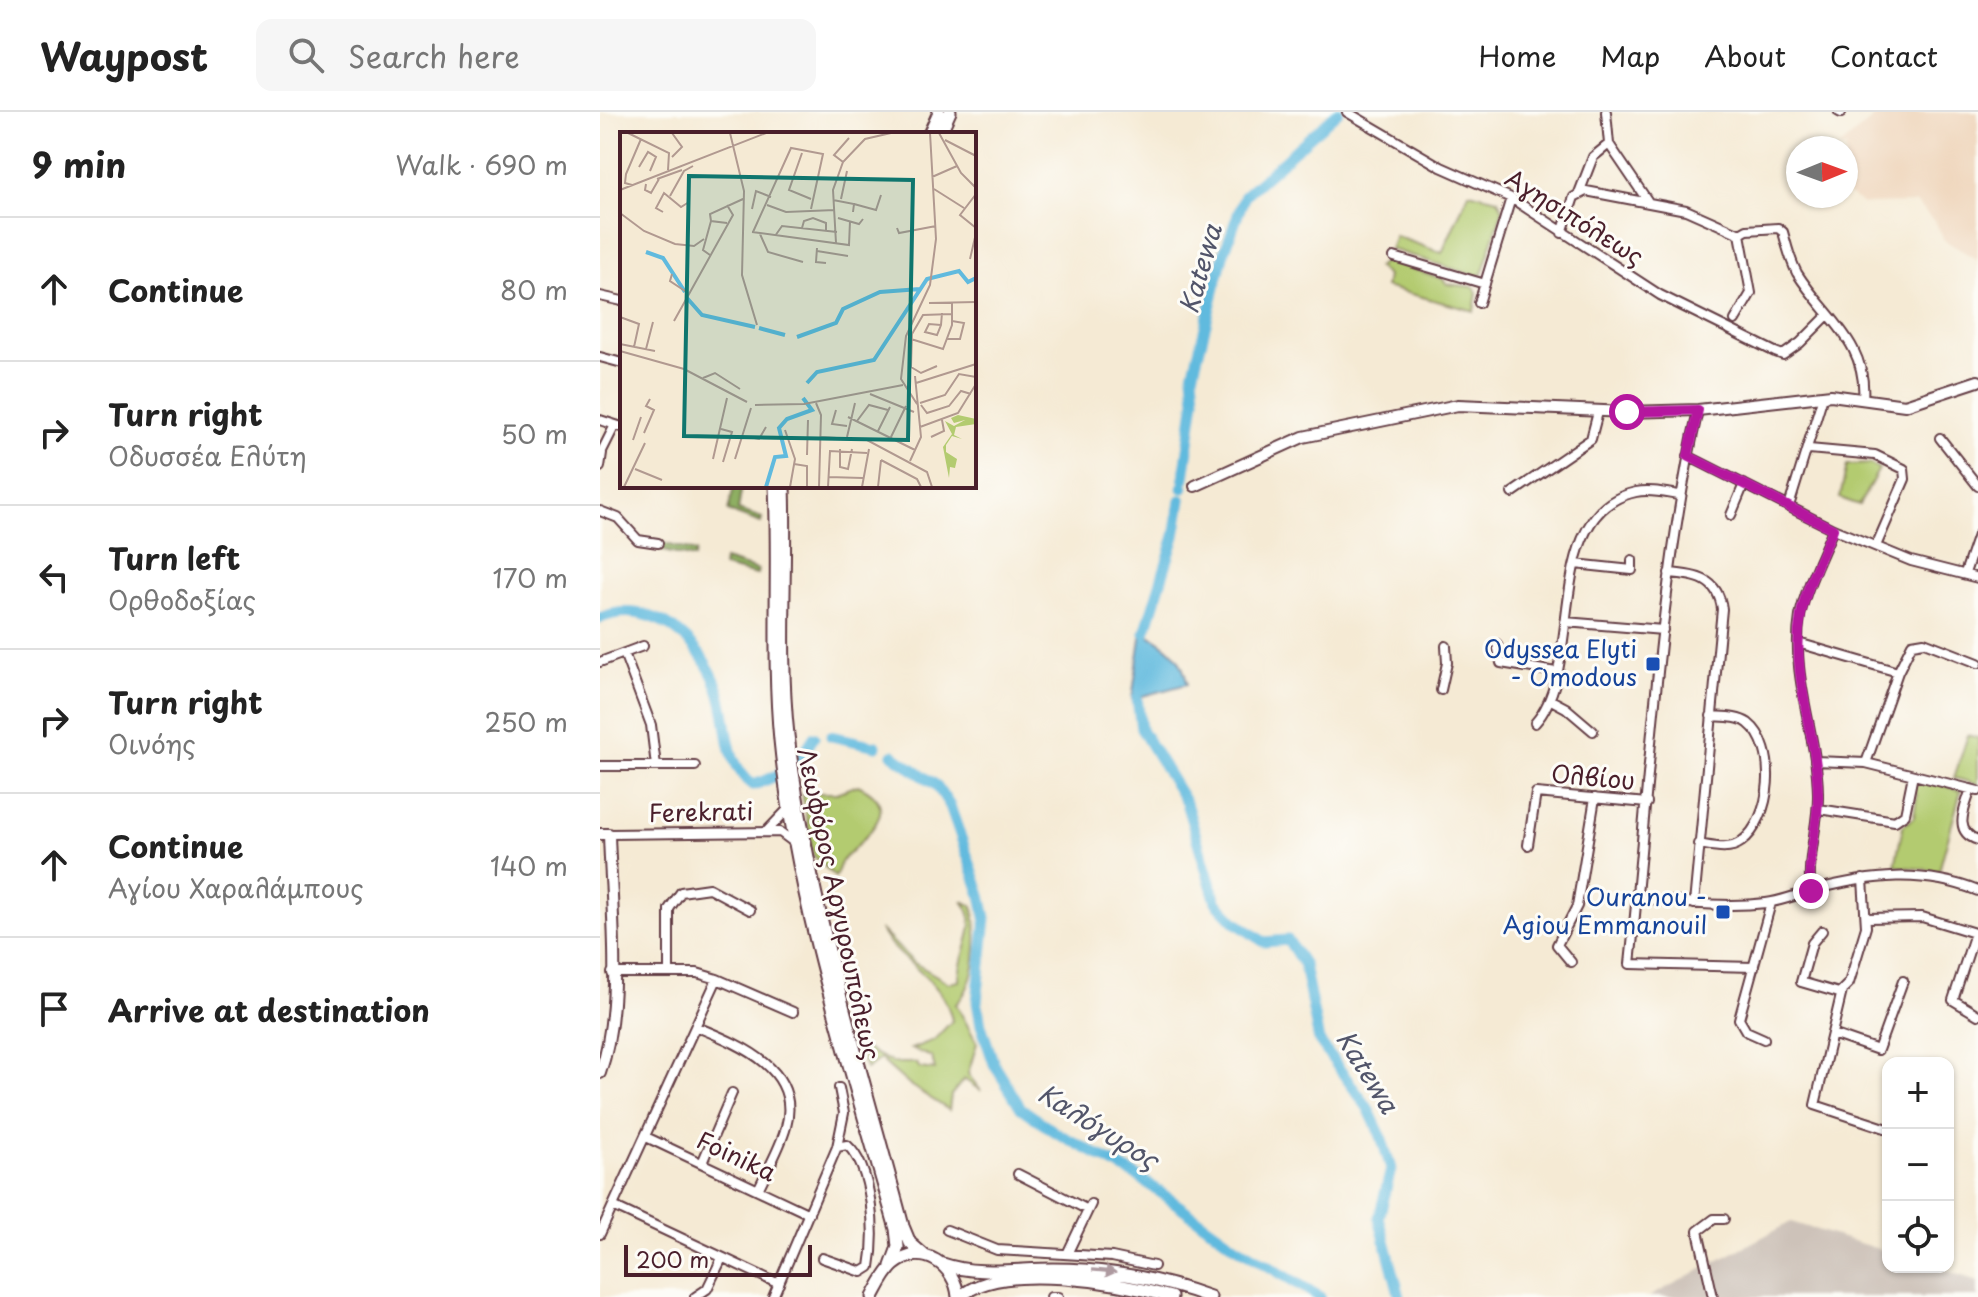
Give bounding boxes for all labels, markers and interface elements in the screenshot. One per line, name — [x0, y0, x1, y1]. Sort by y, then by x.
search box — [256, 19, 816, 91]
text: Waypost — [40, 27, 208, 84]
icon: search — [284, 33, 328, 77]
text: Search here — [348, 33, 520, 78]
text: Home — [1478, 34, 1556, 77]
text: Map — [1600, 34, 1660, 77]
text: About — [1704, 34, 1786, 77]
text: Contact — [1830, 34, 1938, 77]
inset map — [620, 132, 976, 488]
north arrow — [1786, 136, 1858, 208]
text: 9 min — [32, 138, 126, 190]
text: Walk · 690 m — [396, 145, 568, 184]
street label: Αγησιπόλεως — [1499, 159, 1651, 273]
water label: Katewa — [1168, 219, 1231, 318]
icon: ahead — [32, 267, 76, 311]
text: Continue — [108, 267, 243, 312]
text: 80 m — [500, 270, 568, 309]
text: Turn right — [108, 391, 263, 436]
route start — [1609, 394, 1645, 430]
icon: right — [32, 411, 76, 455]
text: 50 m — [501, 414, 568, 453]
text: Οδυσσέα Ελύτη — [108, 436, 307, 475]
text: Turn left — [108, 535, 240, 580]
icon: left — [32, 555, 76, 599]
text: 170 m — [493, 558, 568, 597]
text: Ορθοδοξίας — [108, 580, 256, 619]
place label: Odyssea Elyti - Omodous — [1484, 630, 1637, 694]
marker: Odyssea Elyti - Omodous — [1644, 655, 1662, 673]
text: Turn right — [108, 679, 263, 724]
icon: right — [32, 699, 76, 743]
text: 250 m — [484, 702, 568, 741]
text: Οινόης — [108, 724, 196, 763]
street label: Λεωφόρος Αργυρουπόλεως — [789, 744, 891, 1063]
street label: Ολβίου — [1550, 754, 1637, 798]
street label: Ferekrati — [648, 792, 754, 830]
text: Continue — [108, 823, 243, 868]
icon: ahead — [32, 843, 76, 887]
text: 140 m — [490, 846, 568, 885]
text: Αγίου Χαραλάμπους — [108, 868, 363, 907]
route end — [1793, 873, 1829, 909]
place label: Ouranou - Agiou Emmanouil — [1503, 878, 1707, 942]
marker: Ouranou - Agiou Emmanouil — [1714, 903, 1732, 921]
icon: arrive — [32, 987, 76, 1031]
text: Arrive at destination — [108, 987, 430, 1032]
water label: Katewa — [1328, 1022, 1409, 1121]
map controls — [1882, 1057, 1954, 1273]
button: + — [1882, 1057, 1954, 1129]
water label: Καλόγυρος — [1031, 1073, 1169, 1180]
street label: Foinika — [691, 1121, 783, 1189]
button: − — [1882, 1129, 1954, 1201]
button: locate — [1882, 1201, 1954, 1273]
scale bar — [624, 1241, 812, 1277]
text: 200 m — [636, 1242, 709, 1275]
one-way arrow — [1092, 1265, 1117, 1278]

